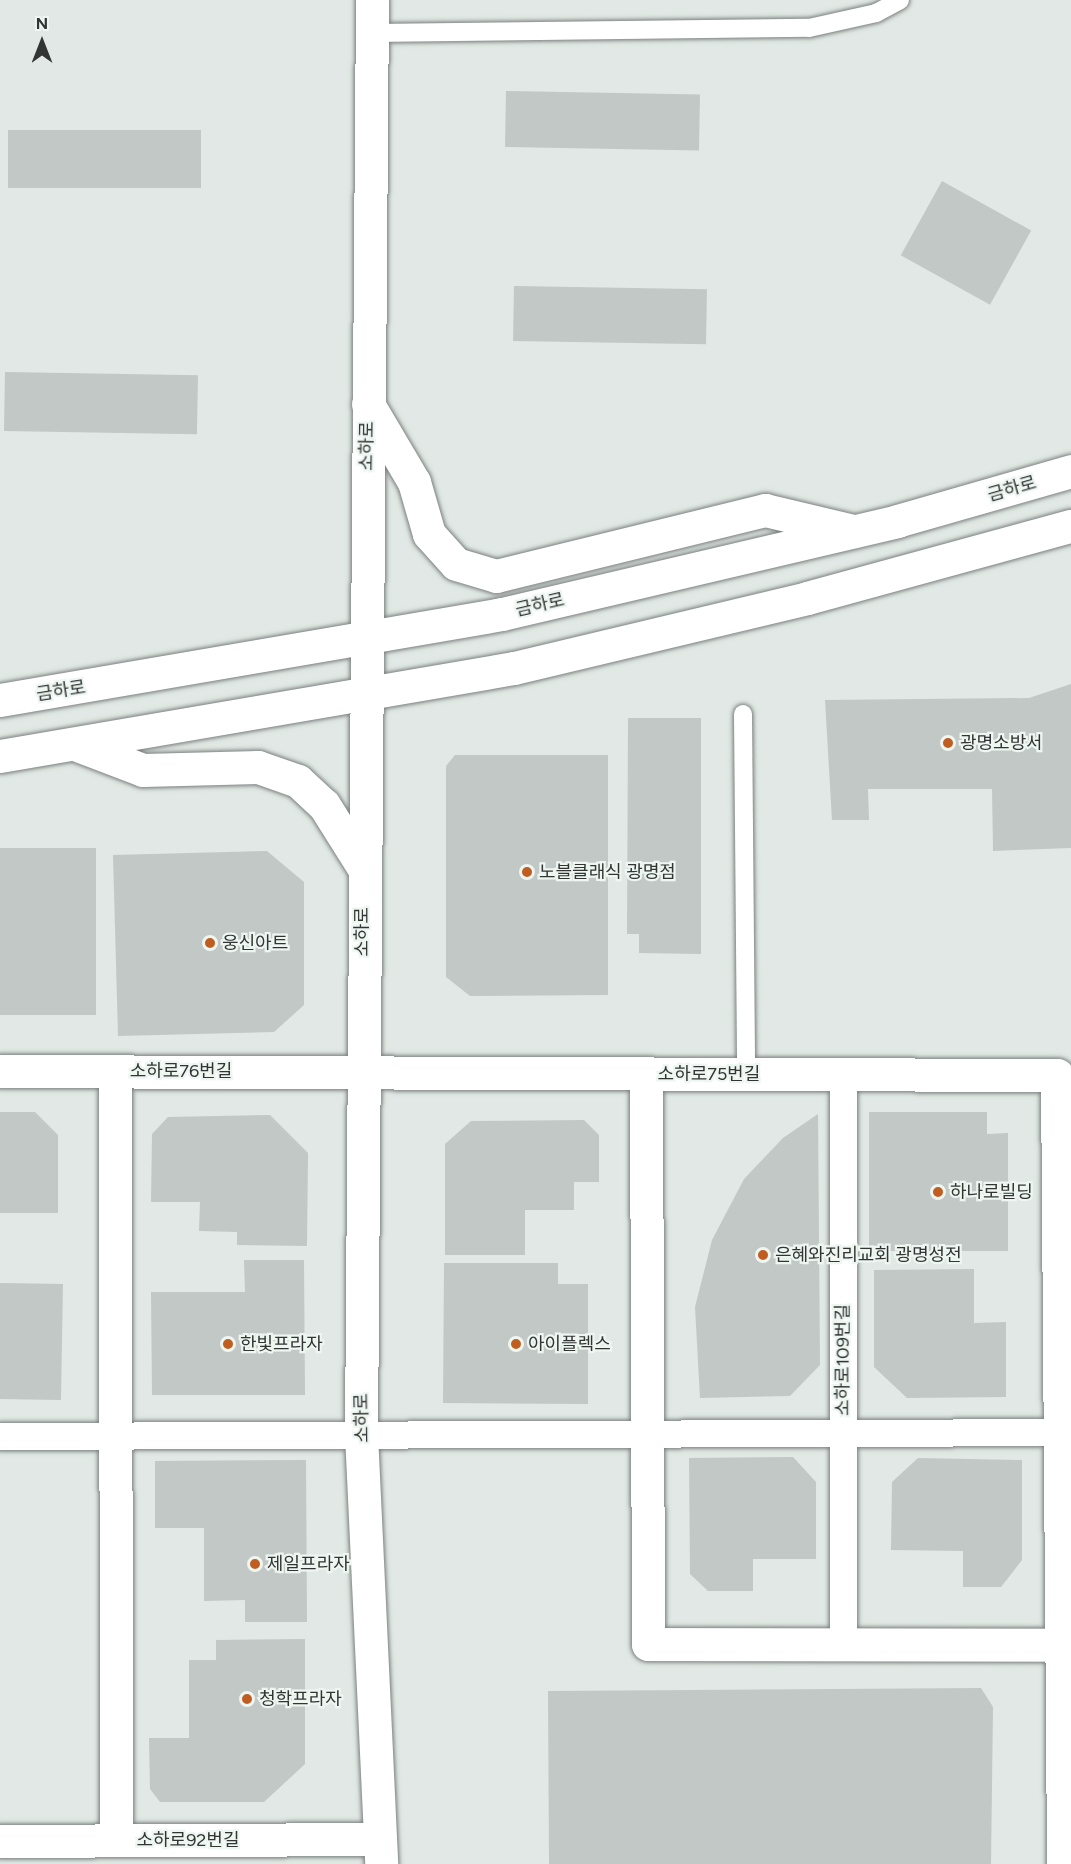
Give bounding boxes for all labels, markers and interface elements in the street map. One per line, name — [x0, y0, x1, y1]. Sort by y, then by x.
north arrow — [12, 12, 72, 72]
text: N — [36, 14, 48, 33]
street label: 소하로 — [356, 421, 378, 471]
street label: 금하로 — [985, 472, 1039, 506]
street label: 금하로 — [513, 589, 567, 621]
street label: 금하로 — [35, 676, 87, 706]
place label: 광명소방서 — [960, 732, 1043, 754]
marker: 광명소방서 — [941, 736, 955, 750]
place label: 노블클래식 광명점 — [539, 861, 676, 883]
marker: 노블클래식 광명점 — [520, 865, 534, 879]
street label: 소하로 — [351, 907, 373, 957]
place label: 웅신아트 — [222, 932, 288, 954]
marker: 웅신아트 — [203, 936, 217, 950]
street label: 소하로76번길 — [130, 1060, 232, 1082]
street label: 소하로75번길 — [658, 1063, 760, 1085]
place label: 하나로빌딩 — [950, 1181, 1033, 1203]
marker: 하나로빌딩 — [931, 1185, 945, 1199]
place label: 은혜와진리교회 광명성전 — [775, 1244, 962, 1266]
marker: 은혜와진리교회 광명성전 — [756, 1248, 770, 1262]
street label: 소하로109번길 — [832, 1304, 854, 1416]
place label: 한빛프라자 — [240, 1333, 323, 1355]
place label: 아이플렉스 — [528, 1333, 611, 1355]
marker: 한빛프라자 — [221, 1337, 235, 1351]
marker: 아이플렉스 — [509, 1337, 523, 1351]
street label: 소하로 — [351, 1393, 373, 1443]
place label: 제일프라자 — [267, 1553, 350, 1575]
marker: 제일프라자 — [248, 1557, 262, 1571]
place label: 청학프라자 — [259, 1688, 342, 1710]
marker: 청학프라자 — [240, 1692, 254, 1706]
street label: 소하로92번길 — [136, 1829, 240, 1851]

